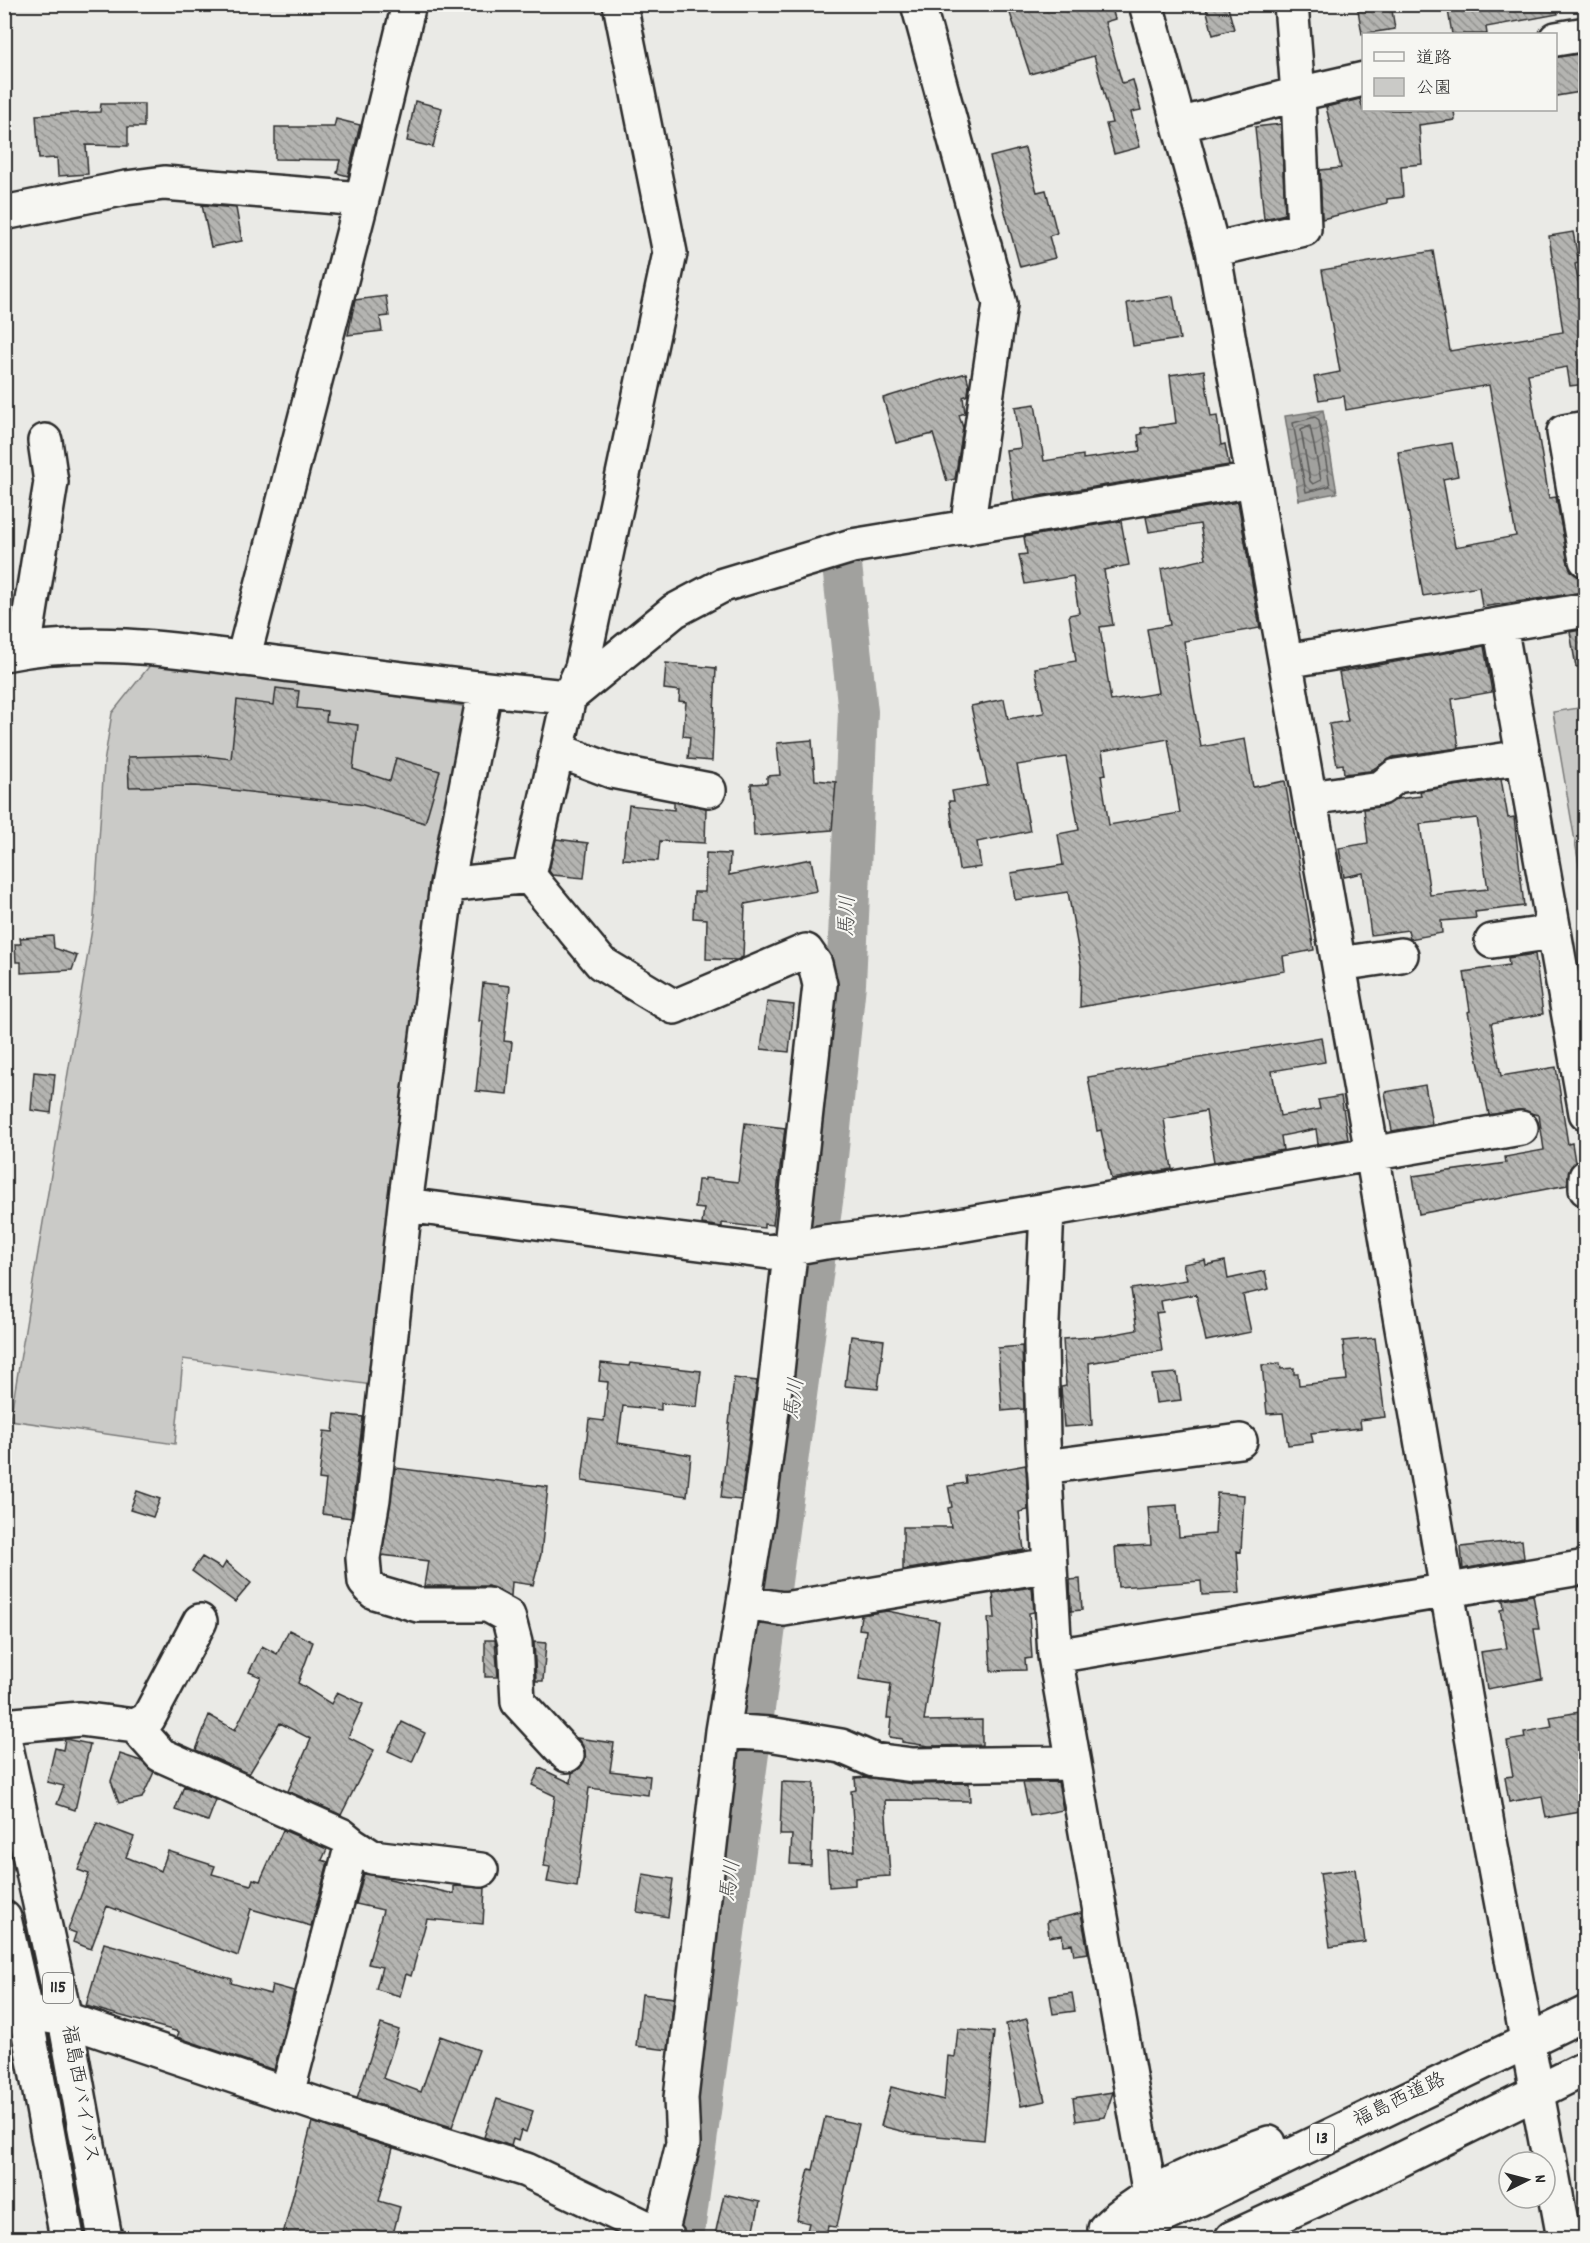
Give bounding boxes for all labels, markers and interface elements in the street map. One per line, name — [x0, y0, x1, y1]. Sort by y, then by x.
legend — [1362, 33, 1557, 111]
text: 道路 — [1416, 47, 1452, 72]
text: 公園 — [1416, 77, 1452, 102]
water label: 馬川 — [833, 894, 865, 938]
water label: 馬川 — [778, 1376, 814, 1422]
water label: 馬川 — [714, 1858, 750, 1904]
road number: 115 — [43, 1973, 73, 2003]
street label: 福島西バイパス — [53, 2023, 105, 2165]
street label: 福島西道路 — [1349, 2066, 1451, 2136]
road number: 13 — [1310, 2124, 1334, 2154]
north arrow — [1497, 2150, 1557, 2210]
text: N — [1528, 2174, 1551, 2184]

